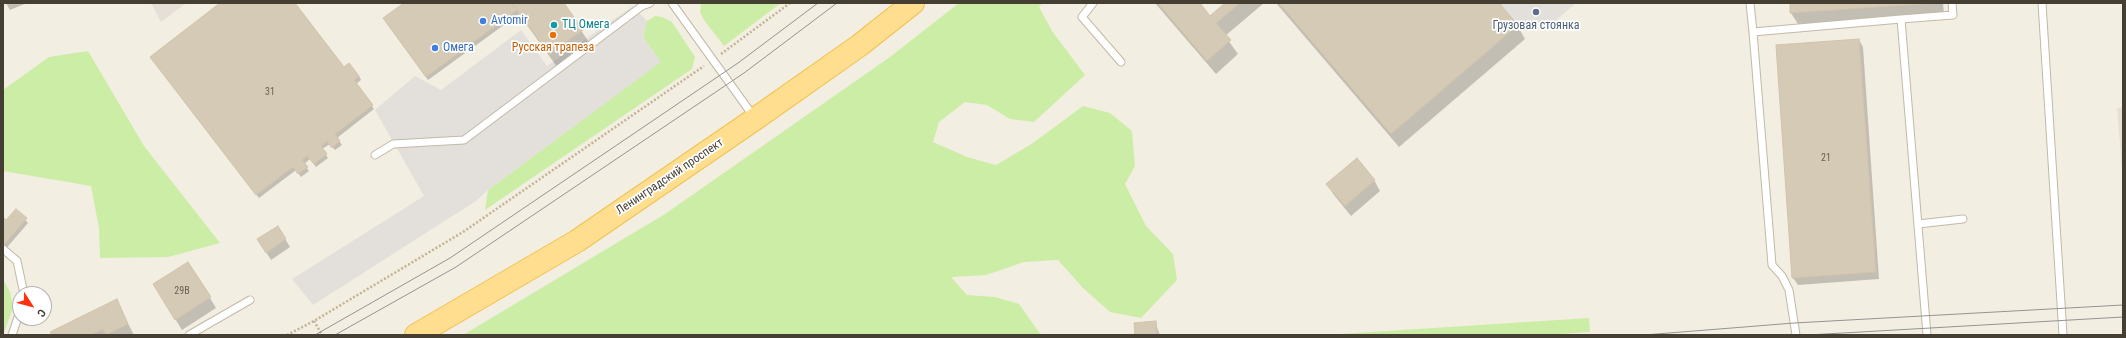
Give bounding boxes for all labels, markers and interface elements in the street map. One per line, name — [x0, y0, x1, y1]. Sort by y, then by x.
marker: Грузовая стоянка — [1531, 7, 1541, 17]
place label: Avtomir — [491, 14, 528, 28]
marker: Avtomir — [478, 16, 488, 26]
place label: ТЦ Омега — [562, 18, 609, 32]
place label: Грузовая стоянка — [1492, 19, 1580, 33]
marker: ТЦ Омега — [549, 20, 559, 30]
marker: Русская трапеза — [548, 30, 558, 40]
place label: Омега — [443, 41, 474, 55]
place label: Русская трапеза — [512, 41, 594, 55]
marker: Омега — [430, 43, 440, 53]
house number: 31 — [265, 86, 275, 98]
street label: Ленинградский проспект — [614, 136, 726, 218]
house number: 21 — [1821, 152, 1831, 164]
house number: 29В — [174, 285, 190, 297]
north arrow — [12, 286, 52, 326]
text: С — [34, 306, 48, 319]

